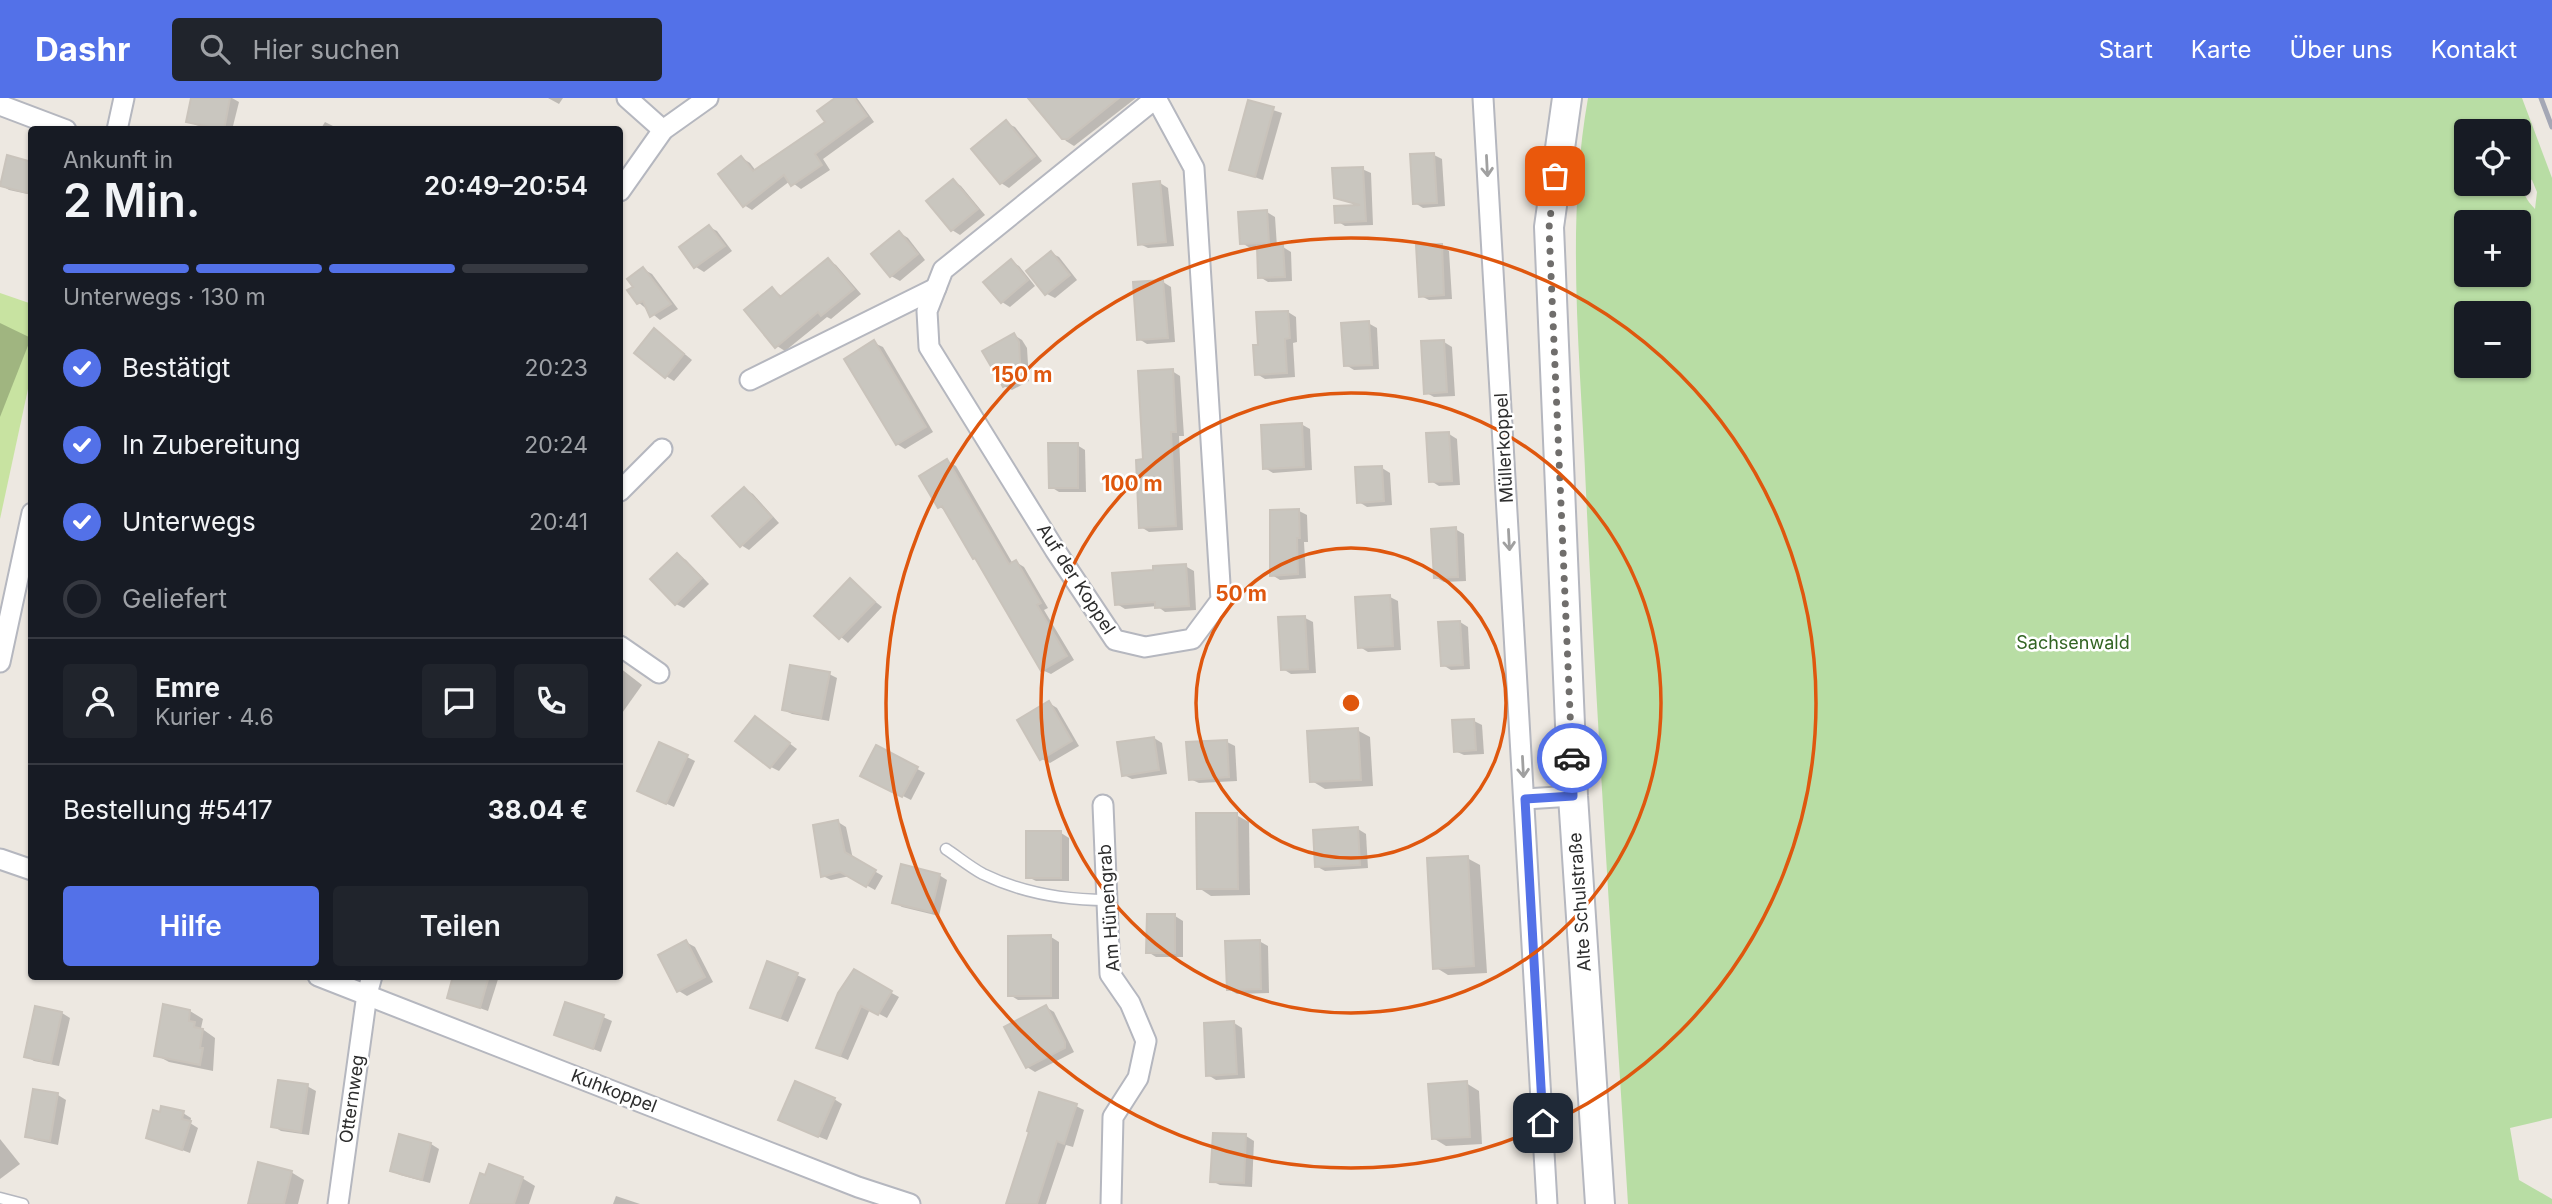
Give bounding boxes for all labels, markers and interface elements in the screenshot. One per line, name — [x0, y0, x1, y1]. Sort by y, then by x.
search box — [172, 18, 662, 81]
text: Dashr — [35, 29, 130, 69]
icon: search — [196, 30, 234, 68]
text: Hier suchen — [252, 34, 400, 65]
text: Start — [2099, 35, 2153, 64]
text: Karte — [2191, 35, 2251, 64]
text: Über uns — [2289, 35, 2393, 64]
text: Kontakt — [2431, 35, 2517, 64]
map controls — [2454, 119, 2531, 378]
button: locate — [2454, 119, 2531, 196]
text: Ankunft in — [63, 146, 173, 174]
pin — [1525, 146, 1585, 206]
one-way arrow — [1480, 154, 1493, 177]
icon: bag — [1536, 157, 1574, 195]
text: 20:49–20:54 — [424, 170, 588, 201]
text: 2 Min. — [63, 172, 201, 228]
button: + — [2454, 210, 2531, 287]
text: Unterwegs · 130 m — [63, 283, 266, 311]
button: − — [2454, 301, 2531, 378]
icon: check — [63, 349, 101, 387]
text: Bestätigt — [122, 352, 230, 383]
text: 20:23 — [525, 354, 588, 382]
text: 150 m — [992, 362, 1052, 387]
street label: Müllerkoppel — [1490, 392, 1517, 504]
icon: check — [63, 426, 101, 464]
text: In Zubereitung — [122, 429, 300, 460]
text: 20:24 — [524, 431, 588, 459]
text: 100 m — [1101, 471, 1163, 496]
icon: check — [63, 503, 101, 541]
text: Unterwegs — [122, 506, 256, 537]
text: 20:41 — [529, 508, 588, 536]
street label: Auf der Koppel — [1033, 520, 1120, 638]
one-way arrow — [1503, 528, 1516, 551]
text: 50 m — [1215, 581, 1267, 606]
text: Geliefert — [122, 583, 227, 614]
park label: Sachsenwald — [2016, 632, 2130, 653]
button: person — [63, 664, 137, 738]
button: chat — [422, 664, 496, 738]
button: phone — [514, 664, 588, 738]
text: Emre — [155, 672, 220, 703]
centre of rings — [1339, 691, 1363, 715]
text: Kurier · 4.6 — [155, 703, 274, 731]
courier — [1537, 723, 1607, 793]
icon: car — [1553, 739, 1591, 777]
one-way arrow — [1517, 755, 1530, 778]
text: Bestellung #5417 — [63, 794, 273, 825]
text: 38.04 € — [488, 794, 588, 825]
street label: Alte Schulstraße — [1564, 832, 1595, 972]
street label: Am Hünengrab — [1094, 843, 1123, 973]
button: Hilfe — [63, 886, 319, 966]
button: Teilen — [333, 886, 588, 966]
street label: Otternweg — [335, 1053, 368, 1144]
street label: Kuhkoppel — [568, 1065, 660, 1116]
pin — [1513, 1093, 1573, 1153]
icon: home — [1524, 1104, 1562, 1142]

